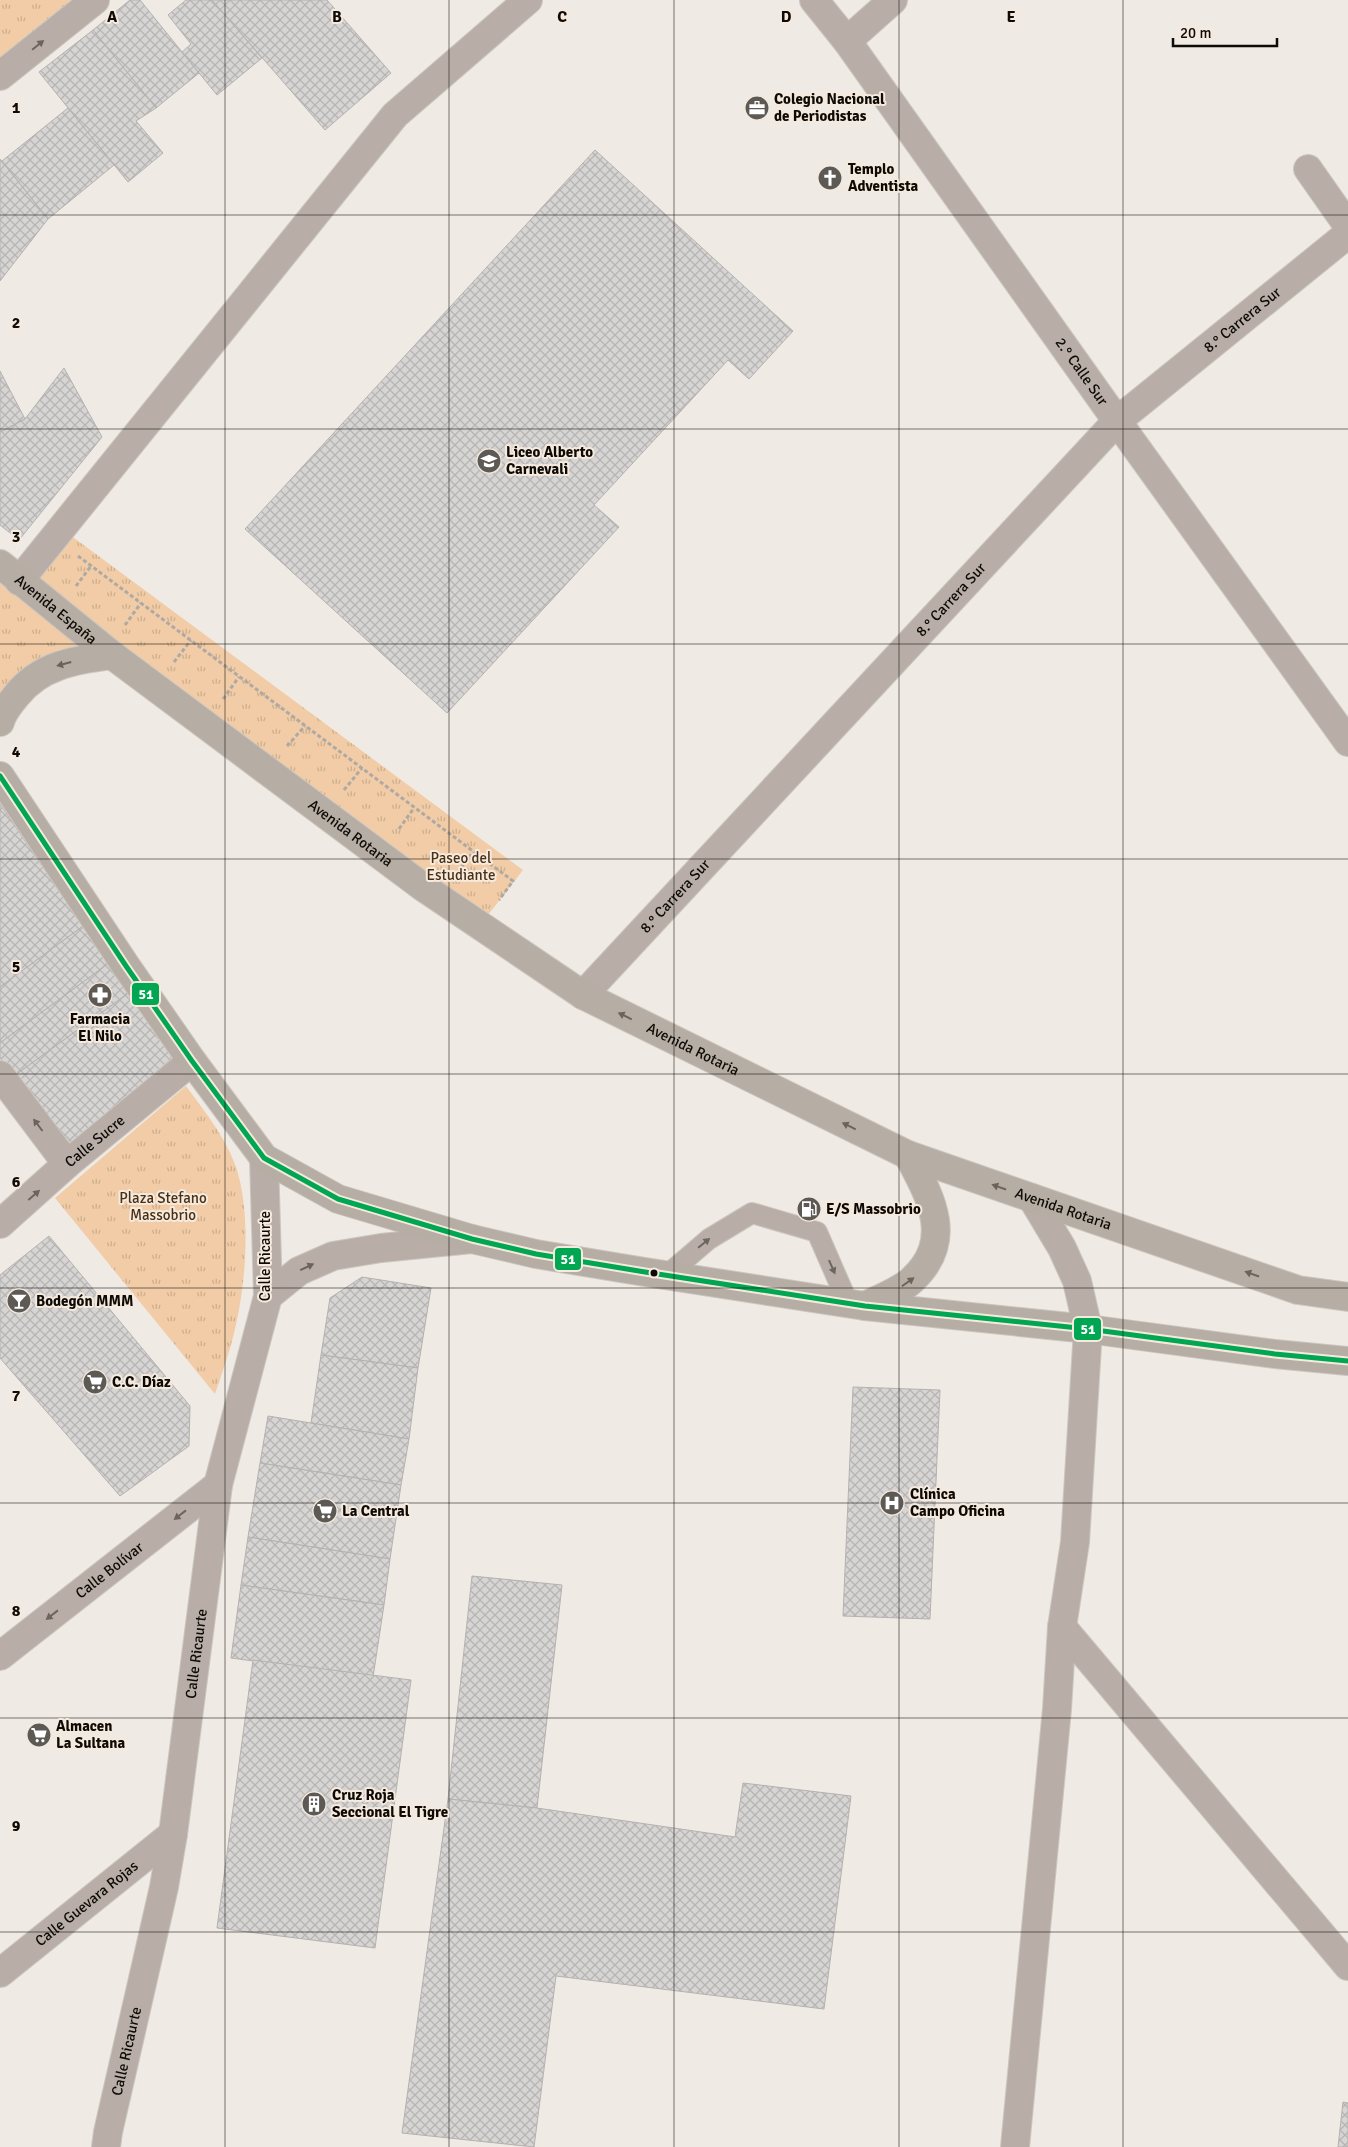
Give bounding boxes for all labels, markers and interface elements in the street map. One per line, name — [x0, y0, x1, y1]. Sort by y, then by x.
text: A — [107, 7, 118, 27]
text: B — [332, 7, 342, 27]
text: C — [557, 7, 567, 27]
text: D — [781, 7, 792, 27]
text: E — [1006, 7, 1016, 27]
scale bar — [1173, 15, 1277, 47]
text: 20 m — [1180, 24, 1211, 42]
one-way arrow — [31, 40, 44, 51]
place label: Colegio Nacional de Periodistas — [774, 90, 885, 125]
office icon: Colegio Nacional de Periodistas — [744, 95, 770, 121]
text: 1 — [12, 98, 21, 118]
place label: Templo Adventista — [848, 160, 919, 195]
church icon: Templo Adventista — [817, 165, 843, 191]
street label: 8.° Carrera Sur — [1200, 283, 1285, 356]
text: 2 — [12, 313, 20, 333]
street label: 2.° Calle Sur — [1052, 334, 1112, 409]
place label: Liceo Alberto Carnevali — [506, 443, 593, 478]
school or university icon: Liceo Alberto Carnevali — [476, 448, 502, 474]
text: 3 — [12, 527, 20, 547]
street label: 8.° Carrera Sur — [912, 559, 990, 640]
street label: Avenida España — [11, 571, 101, 648]
one-way arrow — [57, 660, 72, 668]
text: 4 — [12, 742, 21, 762]
street label: Avenida Rotaria — [305, 796, 396, 870]
park label: Paseo del Estudiante — [427, 849, 495, 884]
street label: 8.° Carrera Sur — [636, 855, 714, 937]
text: 5 — [12, 957, 20, 977]
pharmacy icon: Farmacia El Nilo — [87, 982, 113, 1008]
line badge: 51 — [131, 982, 160, 1006]
text: 51 — [138, 986, 154, 1003]
place label: Farmacia El Nilo — [70, 1010, 130, 1045]
one-way arrow — [617, 1011, 632, 1020]
street label: Avenida Rotaria — [644, 1019, 742, 1080]
street label: Calle Sucre — [61, 1111, 128, 1171]
one-way arrow — [32, 1119, 43, 1132]
one-way arrow — [842, 1122, 856, 1130]
text: 6 — [12, 1172, 21, 1192]
one-way arrow — [992, 1182, 1007, 1190]
street label: Avenida Rotaria — [1013, 1184, 1114, 1234]
one-way arrow — [27, 1189, 40, 1200]
park label: Plaza Stefano Massobrio — [119, 1189, 207, 1224]
fuel station icon: E/S Massobrio — [796, 1196, 822, 1222]
place label: E/S Massobrio — [826, 1200, 921, 1218]
street label: Calle Ricaurte — [256, 1211, 274, 1301]
one-way arrow — [697, 1238, 710, 1249]
line badge: 51 — [554, 1247, 582, 1271]
text: 51 — [560, 1251, 576, 1268]
one-way arrow — [829, 1260, 837, 1274]
one-way arrow — [300, 1263, 315, 1272]
unlabelled marker — [649, 1268, 659, 1278]
one-way arrow — [1244, 1270, 1259, 1278]
one-way arrow — [901, 1277, 914, 1287]
bar icon: Bodegón MMM — [6, 1288, 32, 1314]
place label: Bodegón MMM — [36, 1292, 133, 1310]
line badge: 51 — [1073, 1317, 1102, 1341]
text: 51 — [1080, 1321, 1096, 1338]
supermarket icon: C.C. Díaz — [82, 1369, 108, 1395]
place label: C.C. Díaz — [112, 1373, 171, 1391]
text: 7 — [12, 1386, 21, 1406]
place label: Clínica Campo Oficina — [910, 1485, 1005, 1520]
hospital icon: Clínica Campo Oficina — [879, 1490, 905, 1516]
supermarket icon: La Central — [312, 1498, 338, 1524]
place label: La Central — [342, 1502, 410, 1520]
one-way arrow — [174, 1510, 187, 1521]
street label: Calle Bolívar — [72, 1538, 147, 1602]
text: 8 — [12, 1601, 21, 1621]
street label: Calle Ricaurte — [182, 1608, 211, 1700]
one-way arrow — [46, 1610, 59, 1621]
place label: Almacen La Sultana — [56, 1717, 125, 1752]
supermarket icon: Almacen La Sultana — [26, 1722, 52, 1748]
place label: Cruz Roja Seccional El Tigre — [332, 1786, 448, 1821]
building icon: Cruz Roja Seccional El Tigre — [301, 1791, 327, 1817]
text: 9 — [12, 1816, 21, 1836]
street label: Calle Guevara Rojas — [31, 1856, 142, 1950]
street label: Calle Ricaurte — [108, 2005, 145, 2097]

